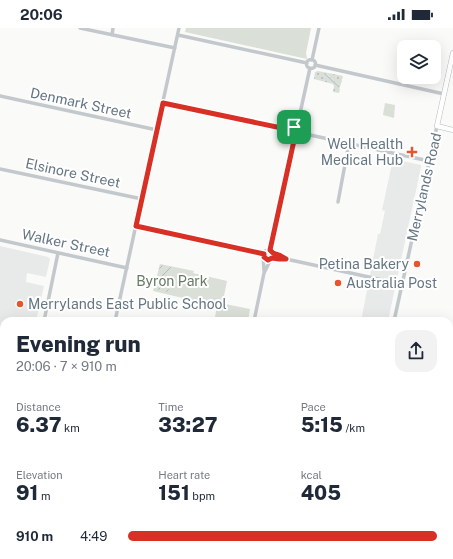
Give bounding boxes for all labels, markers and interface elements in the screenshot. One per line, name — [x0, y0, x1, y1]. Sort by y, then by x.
text: 20:06 — [20, 6, 63, 23]
map controls — [397, 40, 441, 84]
button: layers — [397, 40, 441, 84]
street label: Denmark Street — [29, 84, 133, 122]
pin — [277, 110, 311, 144]
icon: arrive — [283, 116, 305, 138]
street label: Merrylands Road — [404, 131, 444, 243]
place label: Well Health Medical Hub — [321, 136, 403, 168]
marker: Well Health Medical Hub — [406, 146, 418, 158]
street label: Elsinore Street — [24, 155, 122, 191]
street label: Walker Street — [20, 226, 112, 260]
place label: Petina Bakery — [319, 256, 410, 272]
marker: Petina Bakery — [412, 259, 422, 269]
park label: Byron Park — [136, 273, 208, 289]
place label: Australia Post — [346, 275, 437, 291]
marker: Australia Post — [333, 278, 343, 288]
place label: Merrylands East Public School — [28, 296, 227, 312]
marker: Merrylands East Public School — [15, 299, 25, 309]
button: share — [395, 330, 437, 372]
text: Evening run — [16, 331, 141, 357]
text: 20:06 · 7 × 910 m — [16, 359, 117, 374]
text: Distance — [16, 401, 61, 413]
text: Time — [158, 401, 183, 413]
text: Pace — [301, 401, 326, 413]
text: 6.37 — [16, 413, 61, 437]
text: 33:27 — [158, 413, 218, 437]
text: 5:15 — [301, 413, 343, 437]
text: km — [61, 422, 80, 434]
text: /km — [343, 422, 365, 434]
text: Elevation — [16, 469, 63, 481]
text: Heart rate — [158, 469, 210, 481]
text: kcal — [301, 469, 322, 481]
text: 91 — [16, 481, 38, 505]
text: 151 — [158, 481, 190, 505]
text: 405 — [301, 481, 341, 505]
text: m — [38, 490, 50, 502]
text: bpm — [190, 490, 215, 502]
text: 910 m — [16, 529, 53, 544]
text: 4:49 — [80, 529, 107, 544]

